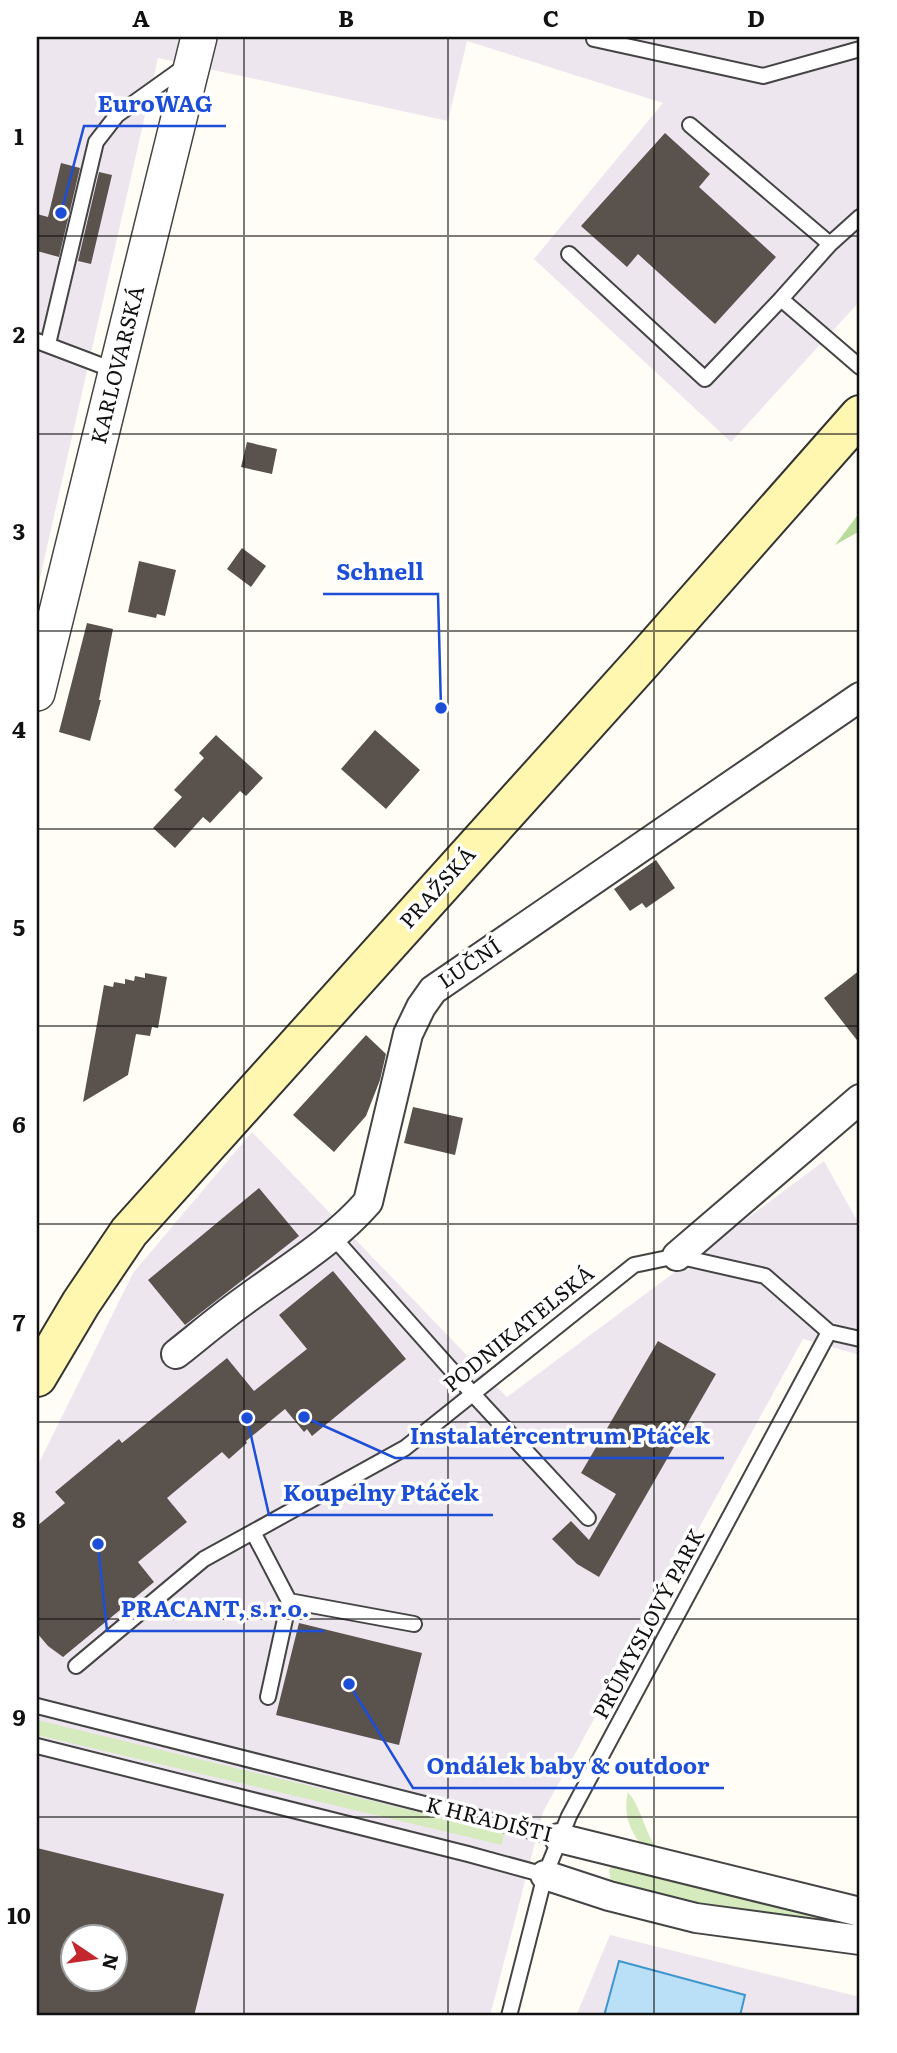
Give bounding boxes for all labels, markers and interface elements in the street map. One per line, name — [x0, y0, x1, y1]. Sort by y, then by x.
text: A — [132, 0, 150, 34]
text: B — [338, 0, 354, 34]
text: C — [543, 0, 559, 34]
text: D — [747, 0, 765, 34]
callout: EuroWAG — [84, 82, 226, 126]
text: EuroWAG — [98, 85, 213, 119]
text: 1 — [14, 118, 24, 152]
street label: KARLOVARSKÁ — [81, 281, 150, 447]
text: 2 — [13, 316, 25, 350]
text: 3 — [13, 513, 25, 547]
callout: Schnell — [323, 550, 438, 594]
text: Schnell — [336, 553, 424, 587]
text: 4 — [12, 711, 26, 745]
street label: PRAŽSKÁ — [391, 838, 482, 934]
text: 5 — [13, 909, 25, 943]
street label: LUČNÍ — [431, 929, 506, 994]
text: 6 — [12, 1106, 26, 1140]
street label: PODNIKATELSKÁ — [435, 1256, 600, 1398]
text: 7 — [13, 1304, 26, 1338]
callout: Instalatércentrum Ptáček — [395, 1414, 724, 1458]
text: Instalatércentrum Ptáček — [410, 1417, 711, 1451]
callout: Koupelny Ptáček — [269, 1471, 493, 1515]
text: Koupelny Ptáček — [283, 1474, 480, 1508]
text: 8 — [12, 1501, 26, 1535]
street label: PRŮMYSLOVÝ PARK — [583, 1522, 710, 1724]
callout: PRACANT, s.r.o. — [107, 1587, 324, 1631]
text: PRACANT, s.r.o. — [121, 1590, 309, 1624]
text: 9 — [12, 1699, 26, 1733]
callout: Ondálek baby & outdoor — [413, 1744, 724, 1788]
text: Ondálek baby & outdoor — [427, 1747, 710, 1781]
street label: K HRADIŠTI — [423, 1787, 556, 1848]
text: 10 — [7, 1897, 31, 1931]
north arrow — [60, 1924, 130, 1994]
text: N — [96, 1951, 127, 1973]

